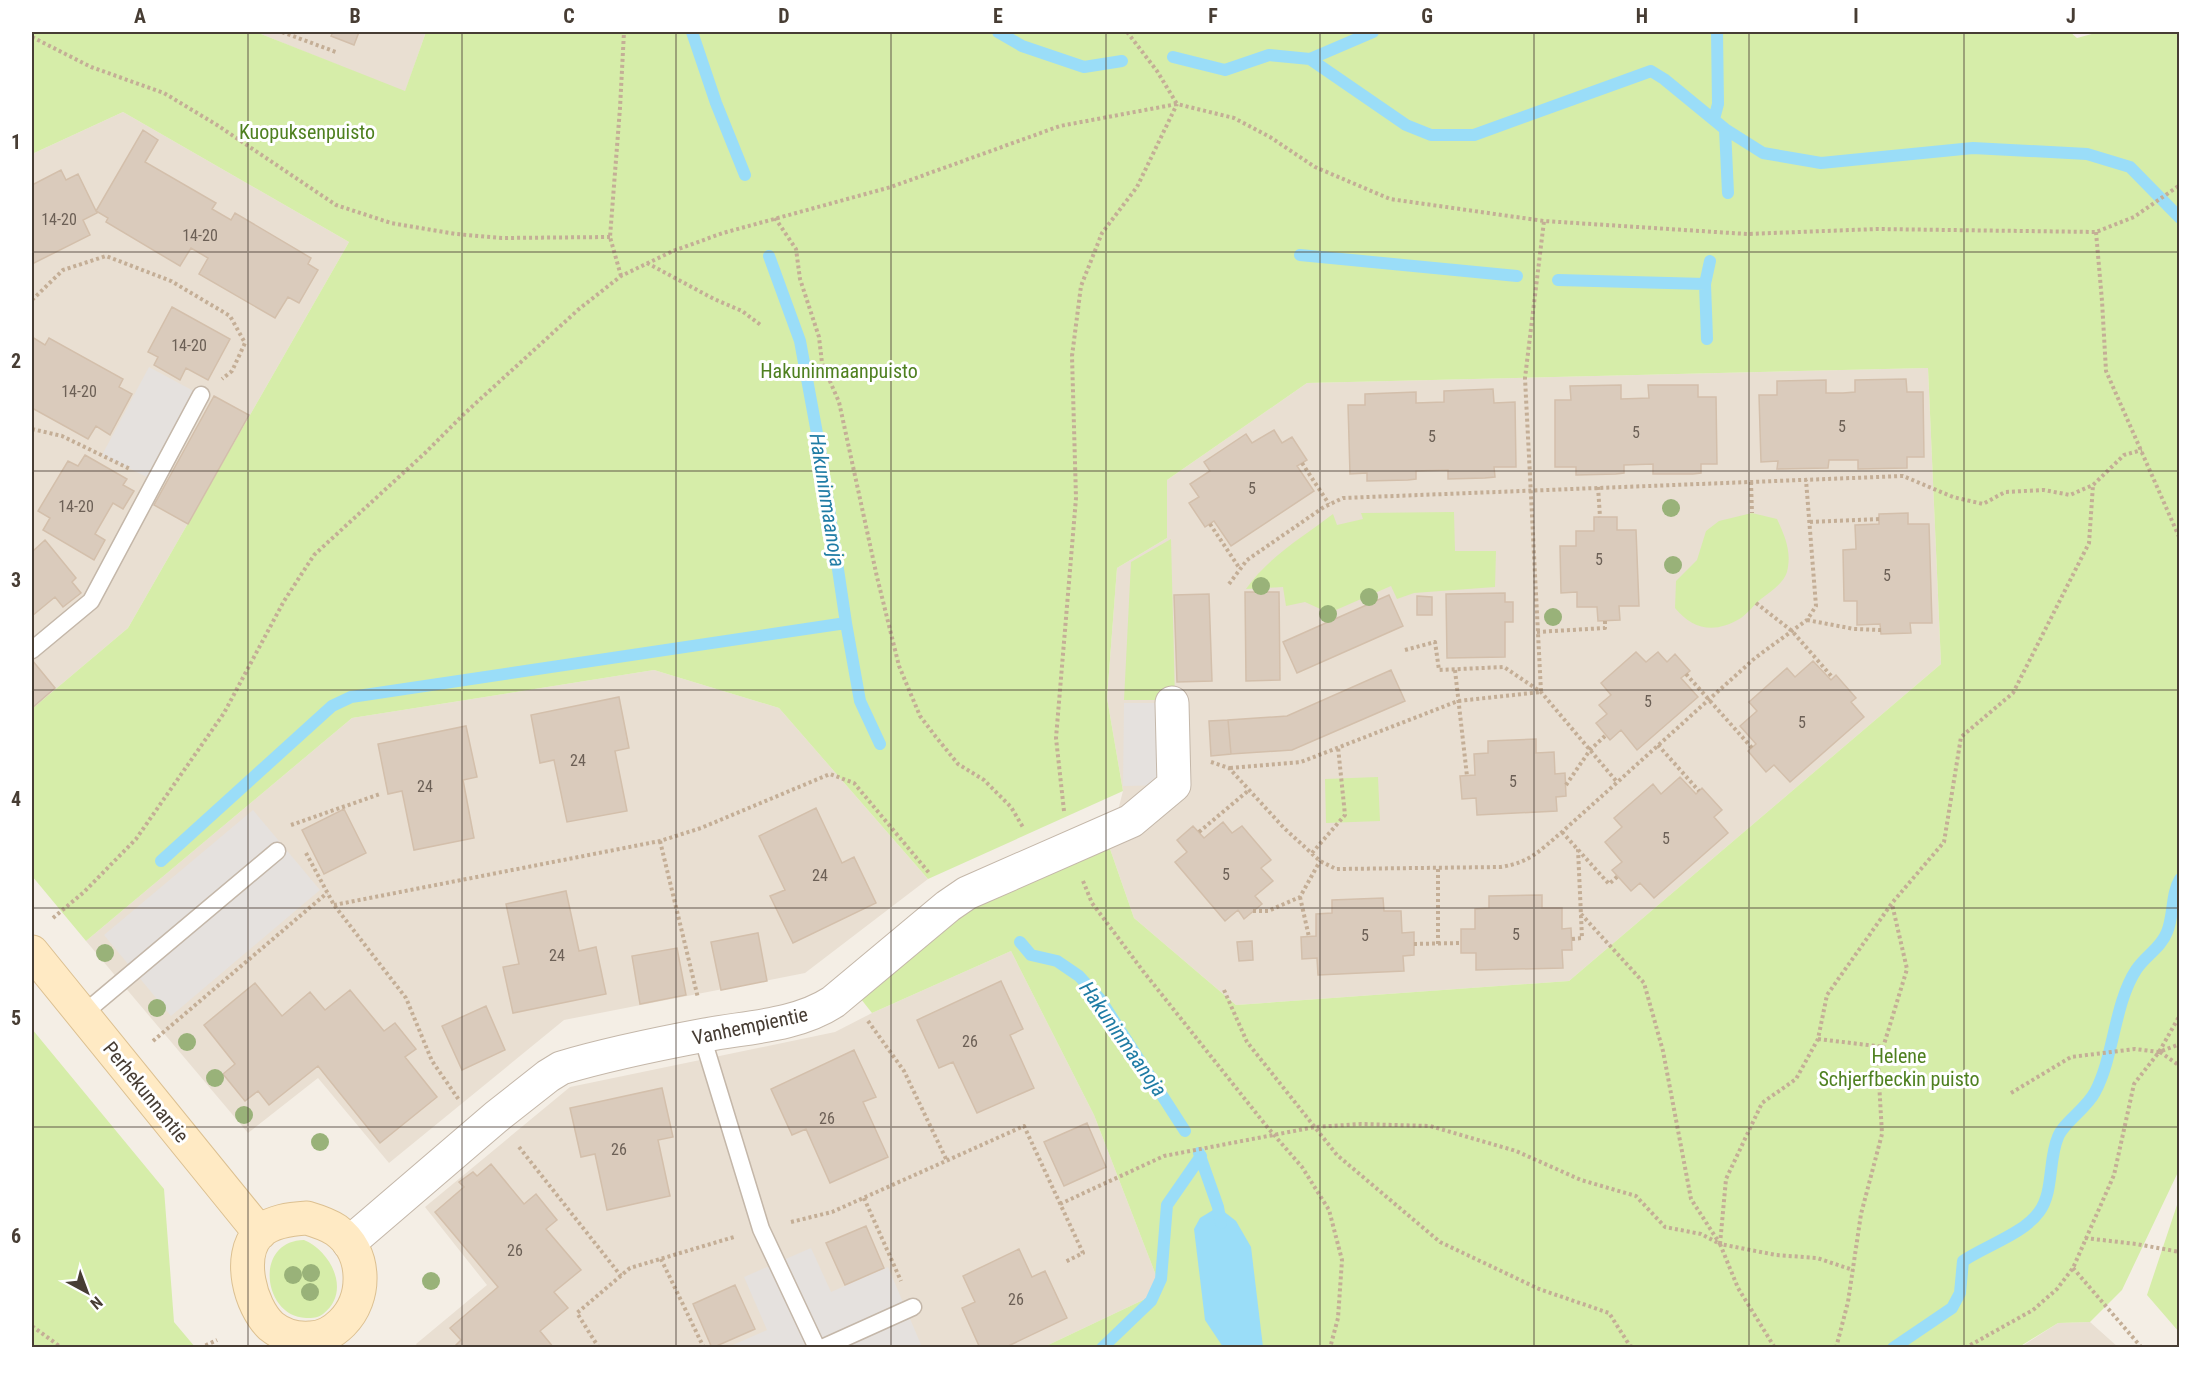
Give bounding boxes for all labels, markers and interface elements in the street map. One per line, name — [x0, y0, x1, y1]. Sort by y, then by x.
text: A — [134, 4, 146, 28]
text: B — [349, 4, 361, 28]
text: C — [563, 4, 575, 28]
text: D — [778, 4, 790, 28]
text: E — [993, 4, 1003, 28]
text: F — [1208, 4, 1218, 28]
text: G — [1421, 4, 1433, 28]
text: H — [1636, 4, 1648, 28]
text: I — [1853, 4, 1859, 28]
text: J — [2066, 4, 2076, 28]
park label: Kuopuksenpuisto — [239, 120, 375, 144]
text: 1 — [11, 130, 21, 154]
house number: 14-20 — [41, 210, 77, 229]
house number: 14-20 — [182, 226, 218, 245]
house number: 14-20 — [171, 336, 207, 355]
text: 2 — [11, 349, 21, 373]
park label: Hakuninmaanpuisto — [760, 359, 918, 383]
house number: 14-20 — [61, 382, 97, 401]
house number: 5 — [1838, 417, 1846, 436]
house number: 5 — [1632, 423, 1640, 442]
house number: 5 — [1428, 427, 1436, 446]
water label: Hakuninmaanoja — [805, 431, 849, 569]
house number: 5 — [1248, 479, 1256, 498]
house number: 14-20 — [58, 497, 94, 516]
house number: 5 — [1595, 550, 1603, 569]
house number: 5 — [1883, 566, 1891, 585]
text: 3 — [11, 568, 21, 592]
house number: 5 — [1644, 692, 1652, 711]
house number: 5 — [1798, 713, 1806, 732]
house number: 24 — [570, 751, 586, 770]
house number: 5 — [1509, 772, 1517, 791]
house number: 24 — [417, 777, 433, 796]
text: 4 — [11, 787, 21, 811]
house number: 5 — [1662, 829, 1670, 848]
house number: 5 — [1222, 865, 1230, 884]
house number: 24 — [812, 866, 828, 885]
house number: 5 — [1512, 925, 1520, 944]
house number: 5 — [1361, 926, 1369, 945]
house number: 24 — [549, 946, 565, 965]
water label: Hakuninmaanoja — [1074, 977, 1172, 1101]
street label: Vanhempientie — [690, 1002, 810, 1050]
text: 5 — [11, 1006, 21, 1030]
house number: 26 — [962, 1032, 978, 1051]
street label: Perhekunnantie — [98, 1037, 194, 1147]
park label: Helene Schjerfbeckin puisto — [1818, 1044, 1980, 1091]
house number: 26 — [819, 1109, 835, 1128]
house number: 26 — [611, 1140, 627, 1159]
text: 6 — [11, 1224, 21, 1248]
house number: 26 — [507, 1241, 523, 1260]
north arrow — [57, 1262, 117, 1322]
house number: 26 — [1008, 1290, 1024, 1309]
text: N — [87, 1293, 106, 1313]

